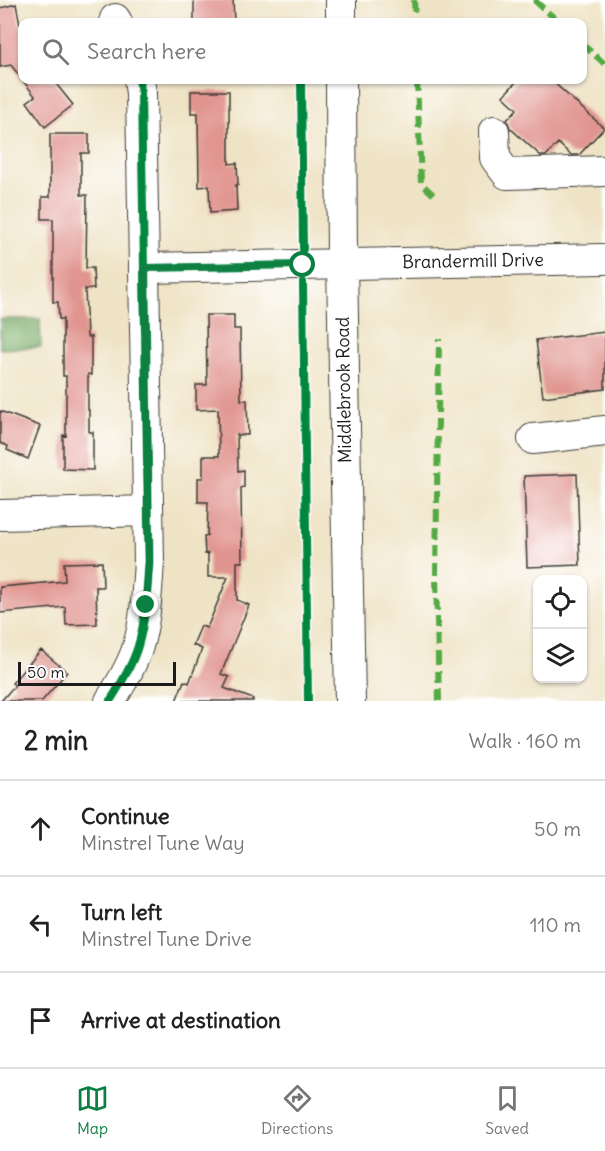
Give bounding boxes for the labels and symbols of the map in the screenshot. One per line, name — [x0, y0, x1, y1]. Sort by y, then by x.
street label: Brandermill Drive — [402, 248, 544, 273]
route start — [289, 251, 315, 277]
street label: Middlebrook Road — [331, 316, 356, 463]
route end — [132, 591, 158, 617]
scale bar — [18, 659, 176, 686]

